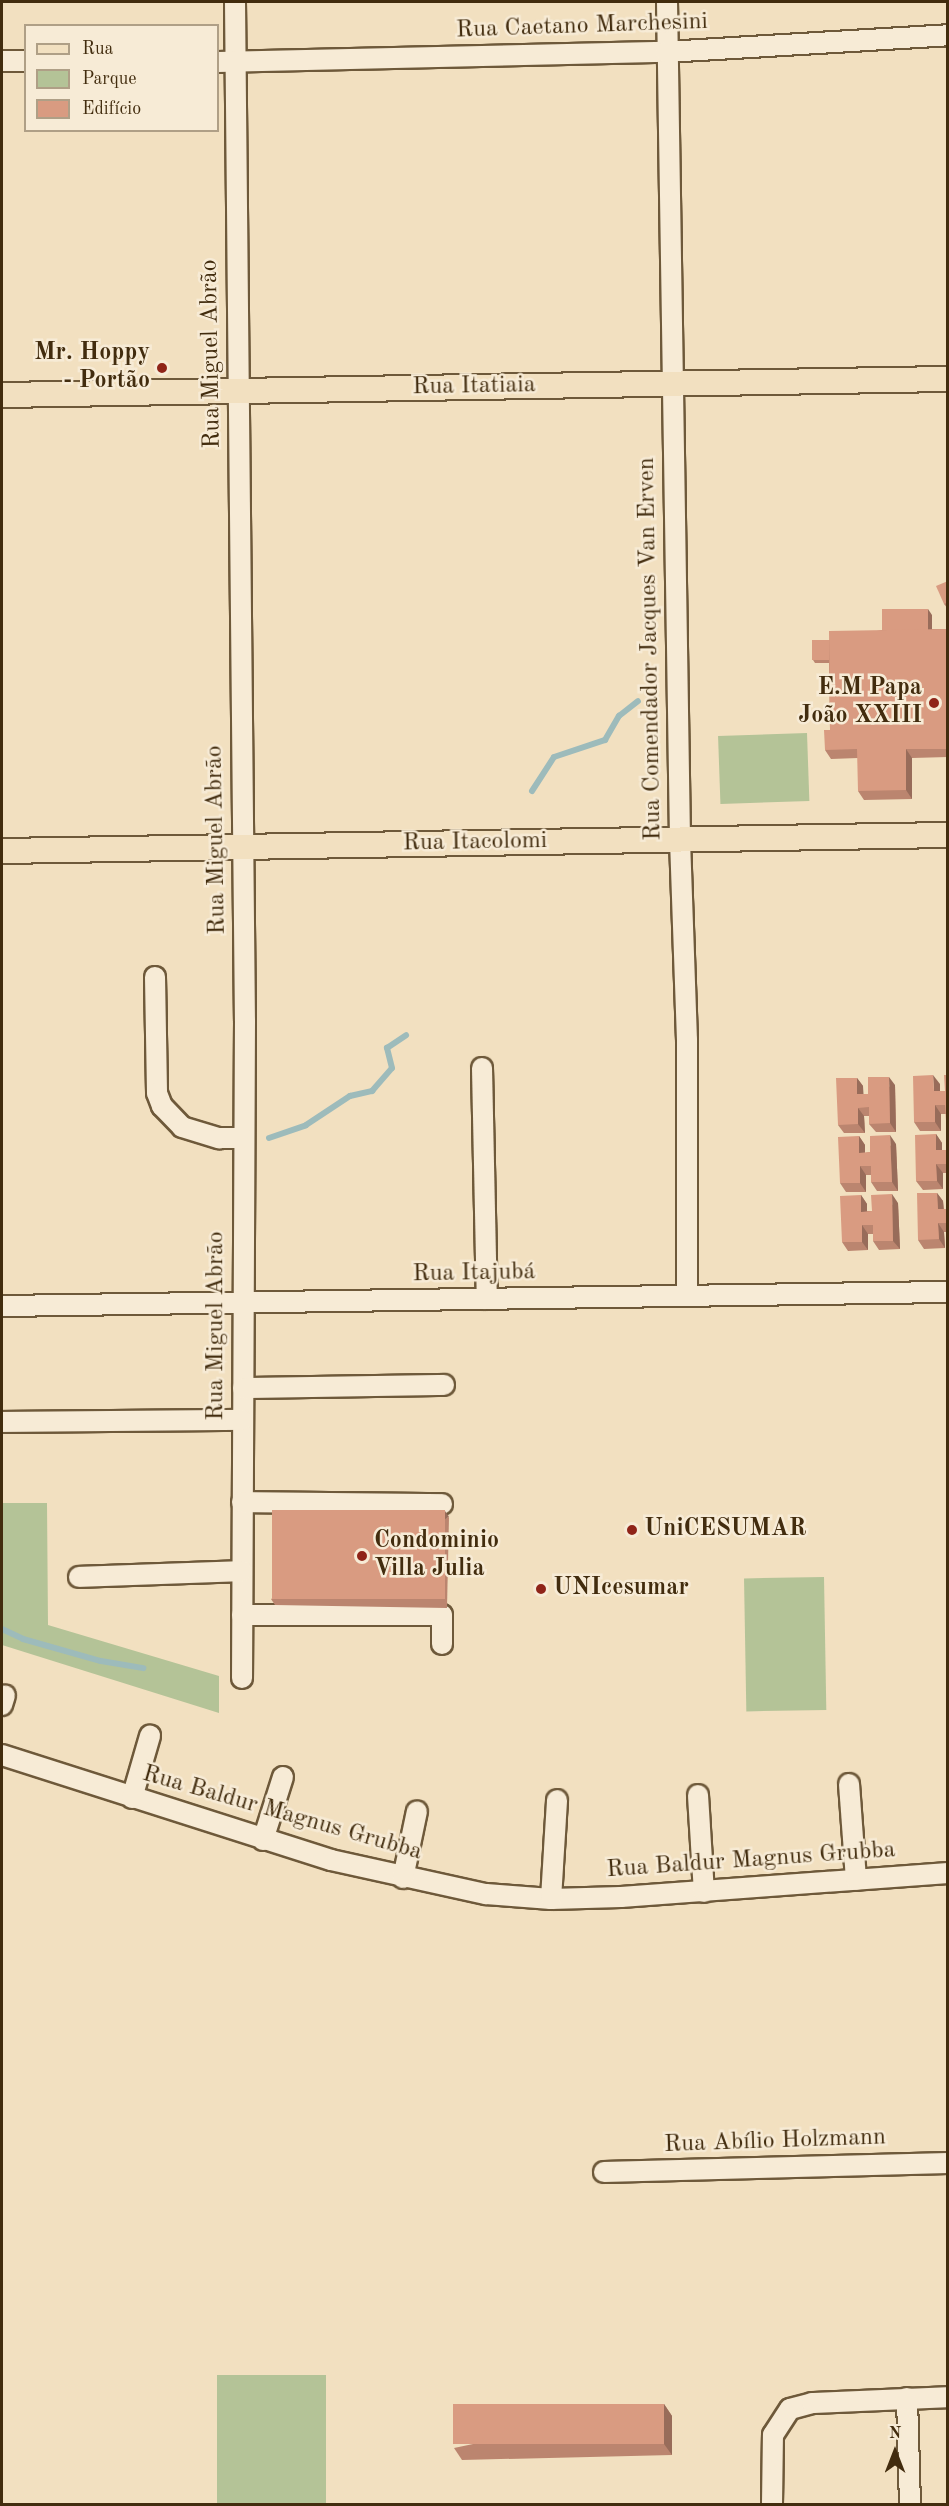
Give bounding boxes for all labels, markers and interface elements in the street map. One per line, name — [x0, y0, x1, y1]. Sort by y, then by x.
street label: Rua Caetano Marchesini — [456, 8, 708, 46]
legend — [24, 24, 219, 132]
text: Rua — [82, 40, 113, 58]
text: Parque — [82, 70, 137, 88]
text: Edifício — [82, 100, 141, 118]
street label: Rua Miguel Abrão — [196, 259, 228, 449]
place label: Mr. Hoppy - Portão — [34, 340, 150, 396]
marker: Mr. Hoppy - Portão — [155, 361, 169, 375]
street label: Rua Itatiaia — [412, 372, 536, 402]
street label: Rua Comendador Jacques Van Erven — [633, 457, 669, 841]
place label: E.M Papa João XXIII — [798, 675, 922, 731]
marker: E.M Papa João XXIII — [927, 696, 941, 710]
street label: Rua Miguel Abrão — [201, 745, 233, 935]
street label: Rua Itacolomi — [402, 827, 548, 859]
street label: Rua Miguel Abrão — [203, 1231, 231, 1421]
street label: Rua Itajubá — [412, 1259, 536, 1289]
place label: UniCESUMAR — [644, 1516, 806, 1544]
marker: UniCESUMAR — [625, 1523, 639, 1537]
place label: Condominio Villa Julia — [374, 1528, 499, 1584]
marker: Condominio Villa Julia — [355, 1549, 369, 1563]
place label: UNIcesumar — [553, 1575, 689, 1603]
marker: UNIcesumar — [534, 1582, 548, 1596]
street label: Rua Baldur Magnus Grubba — [139, 1760, 425, 1868]
street label: Rua Baldur Magnus Grubba — [606, 1837, 896, 1885]
street label: Rua Abílio Holzmann — [664, 2124, 886, 2160]
north arrow — [865, 2422, 925, 2482]
text: N — [889, 2426, 901, 2442]

